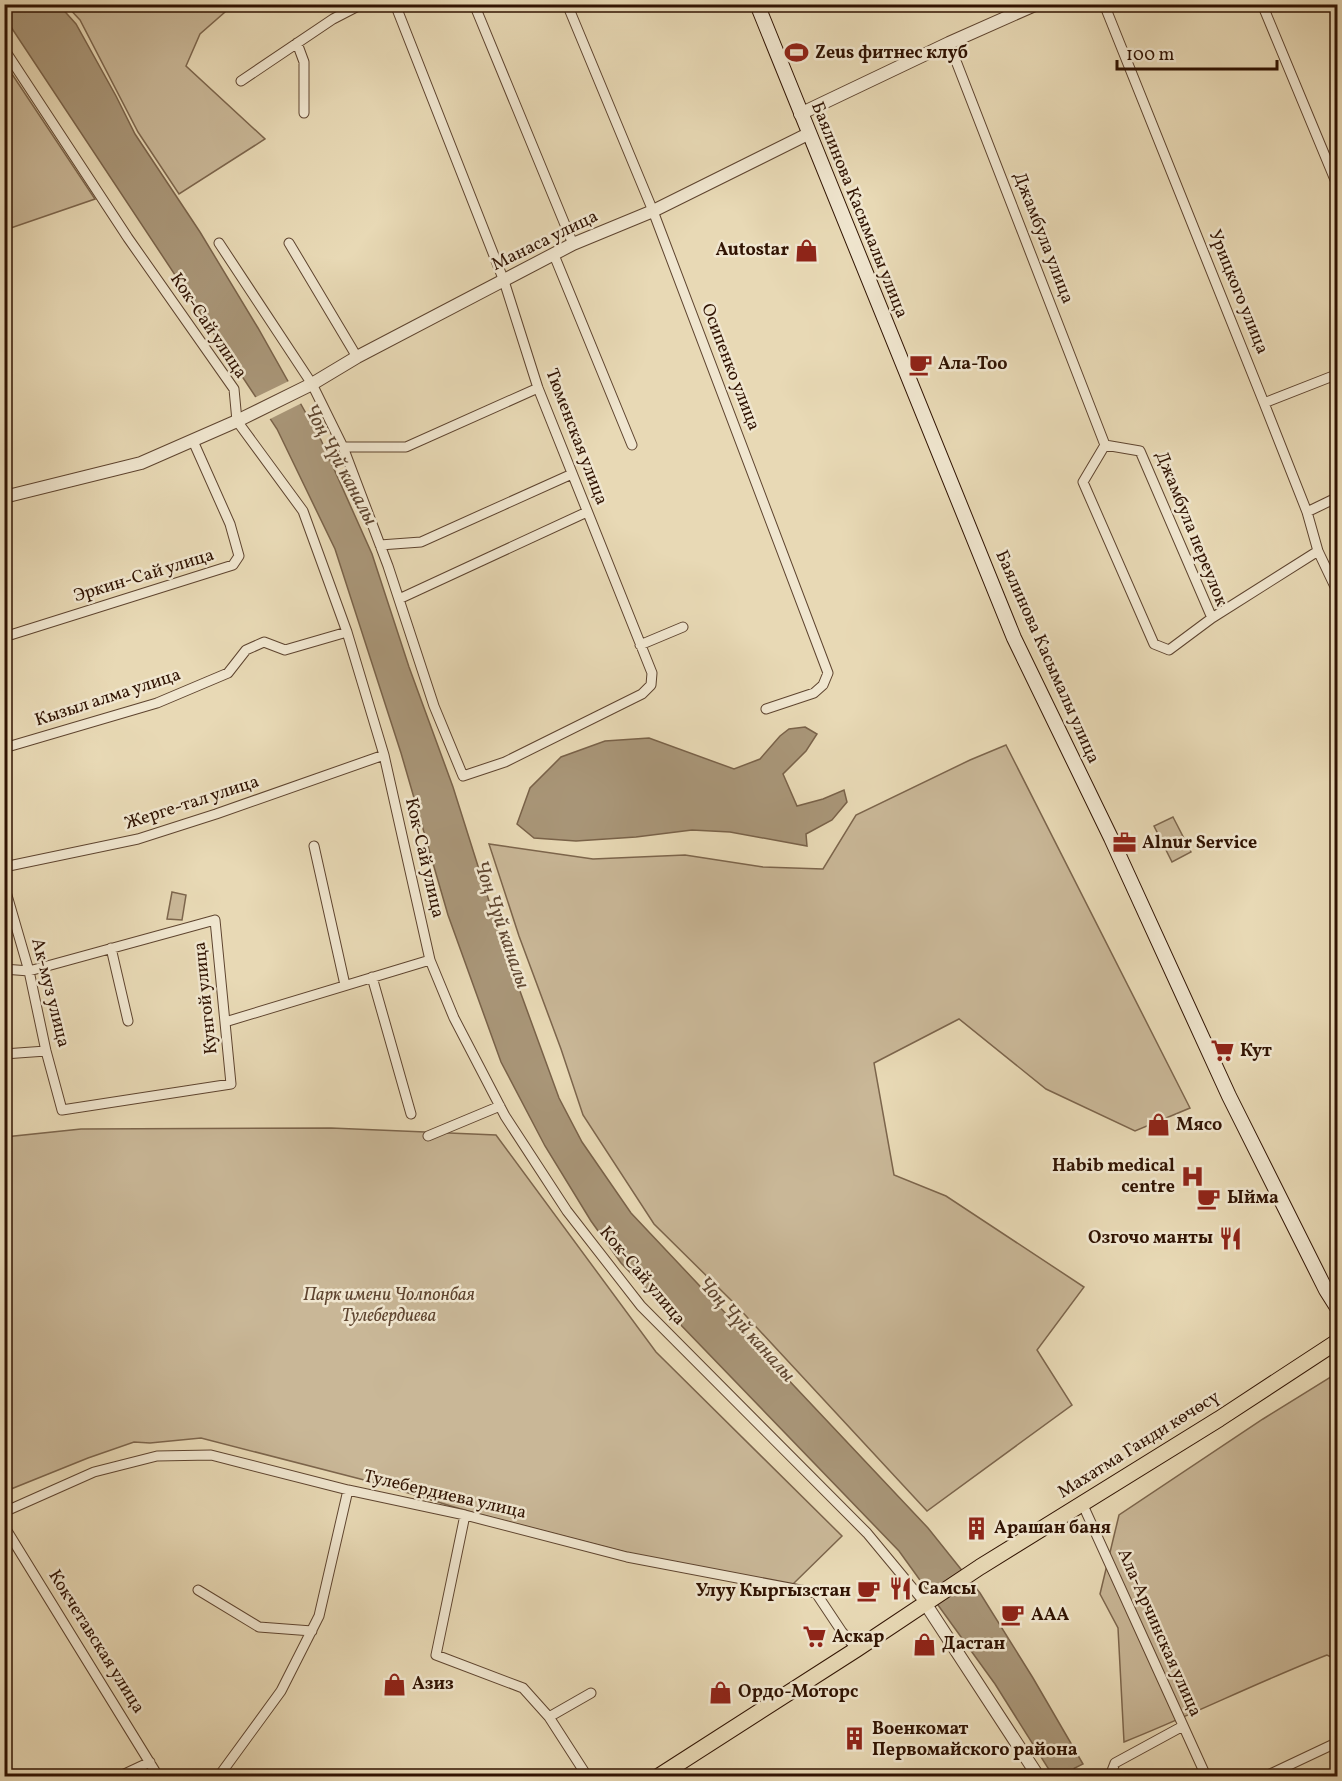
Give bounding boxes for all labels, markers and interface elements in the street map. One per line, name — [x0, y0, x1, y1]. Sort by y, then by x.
scale bar — [1117, 33, 1278, 71]
sports icon: Zeus фитнес клуб — [784, 40, 810, 66]
place label: Zeus фитнес клуб — [815, 41, 968, 66]
text: 100 m — [1126, 43, 1175, 68]
street label: Баялинова Касымалы улица — [804, 98, 914, 322]
street label: Джамбула улица — [1006, 169, 1080, 307]
street label: Манаса улица — [487, 204, 603, 278]
street label: Урицкого улица — [1202, 226, 1274, 358]
shop icon: Autostar — [794, 237, 820, 263]
place label: Autostar — [716, 238, 789, 263]
street label: Кок-Сай улица — [163, 268, 253, 384]
street label: Осипенко улица — [694, 300, 766, 434]
cafe icon: Ала-Тоо — [907, 351, 933, 377]
place label: Ала-Тоо — [938, 352, 1008, 377]
street label: Тюменская улица — [539, 365, 614, 509]
water label: Чоң Чүй каналы — [296, 399, 384, 531]
street label: Джамбула переулок — [1148, 448, 1234, 611]
street label: Эркин-Сай улица — [71, 543, 217, 609]
street label: Баялинова Касымалы улица — [989, 546, 1105, 768]
street label: Кызыл алма улица — [32, 663, 184, 733]
street label: Жерге-тал улица — [122, 769, 262, 837]
street label: Кок-Сай улица — [398, 795, 450, 921]
office icon: Alnur Service — [1111, 830, 1137, 856]
place label: Alnur Service — [1142, 831, 1257, 856]
water label: Чоң Чүй каналы — [466, 857, 536, 993]
street label: Ак-муз улица — [24, 936, 76, 1050]
street label: Кунгой улица — [188, 940, 224, 1056]
supermarket icon: Кут — [1209, 1038, 1235, 1064]
place label: Кут — [1240, 1039, 1272, 1064]
shop icon: Мясо — [1145, 1112, 1171, 1138]
place label: Мясо — [1176, 1113, 1222, 1138]
place label: Habib medical centre — [1052, 1154, 1175, 1200]
hospital icon: Habib medical centre — [1180, 1163, 1206, 1189]
cafe icon: Ыйма — [1196, 1185, 1222, 1211]
place label: Ыйма — [1227, 1186, 1279, 1211]
street label: Кок-Сай улица — [593, 1221, 691, 1331]
restaurant icon: Озгочо манты — [1218, 1225, 1244, 1251]
place label: Озгочо манты — [1088, 1226, 1213, 1251]
water label: Чоң Чүй каналы — [691, 1271, 801, 1389]
park label: Парк имени Чолпонбая Тулебердиева — [303, 1283, 475, 1329]
street label: Махатма Ганди көчөсү — [1053, 1385, 1225, 1505]
street label: Тулебердиева улица — [361, 1464, 529, 1526]
building icon: Арашан баня — [963, 1515, 989, 1541]
place label: Арашан баня — [994, 1516, 1111, 1541]
street label: Ала-Арчинская улица — [1111, 1545, 1207, 1721]
street label: Кокчетавская улица — [42, 1565, 150, 1719]
restaurant icon: Самсы — [887, 1576, 913, 1602]
place label: Самсы — [918, 1577, 976, 1602]
cafe icon: Улуу Кыргызстан — [856, 1578, 882, 1604]
place label: Улуу Кыргызстан — [696, 1579, 851, 1604]
cafe icon: ААА — [1000, 1602, 1026, 1628]
place label: ААА — [1031, 1603, 1070, 1628]
supermarket icon: Аскар — [801, 1624, 827, 1650]
place label: Аскар — [832, 1625, 884, 1650]
shop icon: Дастан — [911, 1631, 937, 1657]
place label: Дастан — [942, 1632, 1006, 1657]
shop icon: Азиз — [381, 1671, 407, 1697]
place label: Азиз — [412, 1672, 454, 1697]
shop icon: Ордо-Моторс — [707, 1679, 733, 1705]
place label: Ордо-Моторс — [738, 1680, 858, 1705]
place label: Военкомат Первомайского района — [872, 1717, 1078, 1763]
building icon: Военкомат Первомайского района — [841, 1726, 867, 1752]

